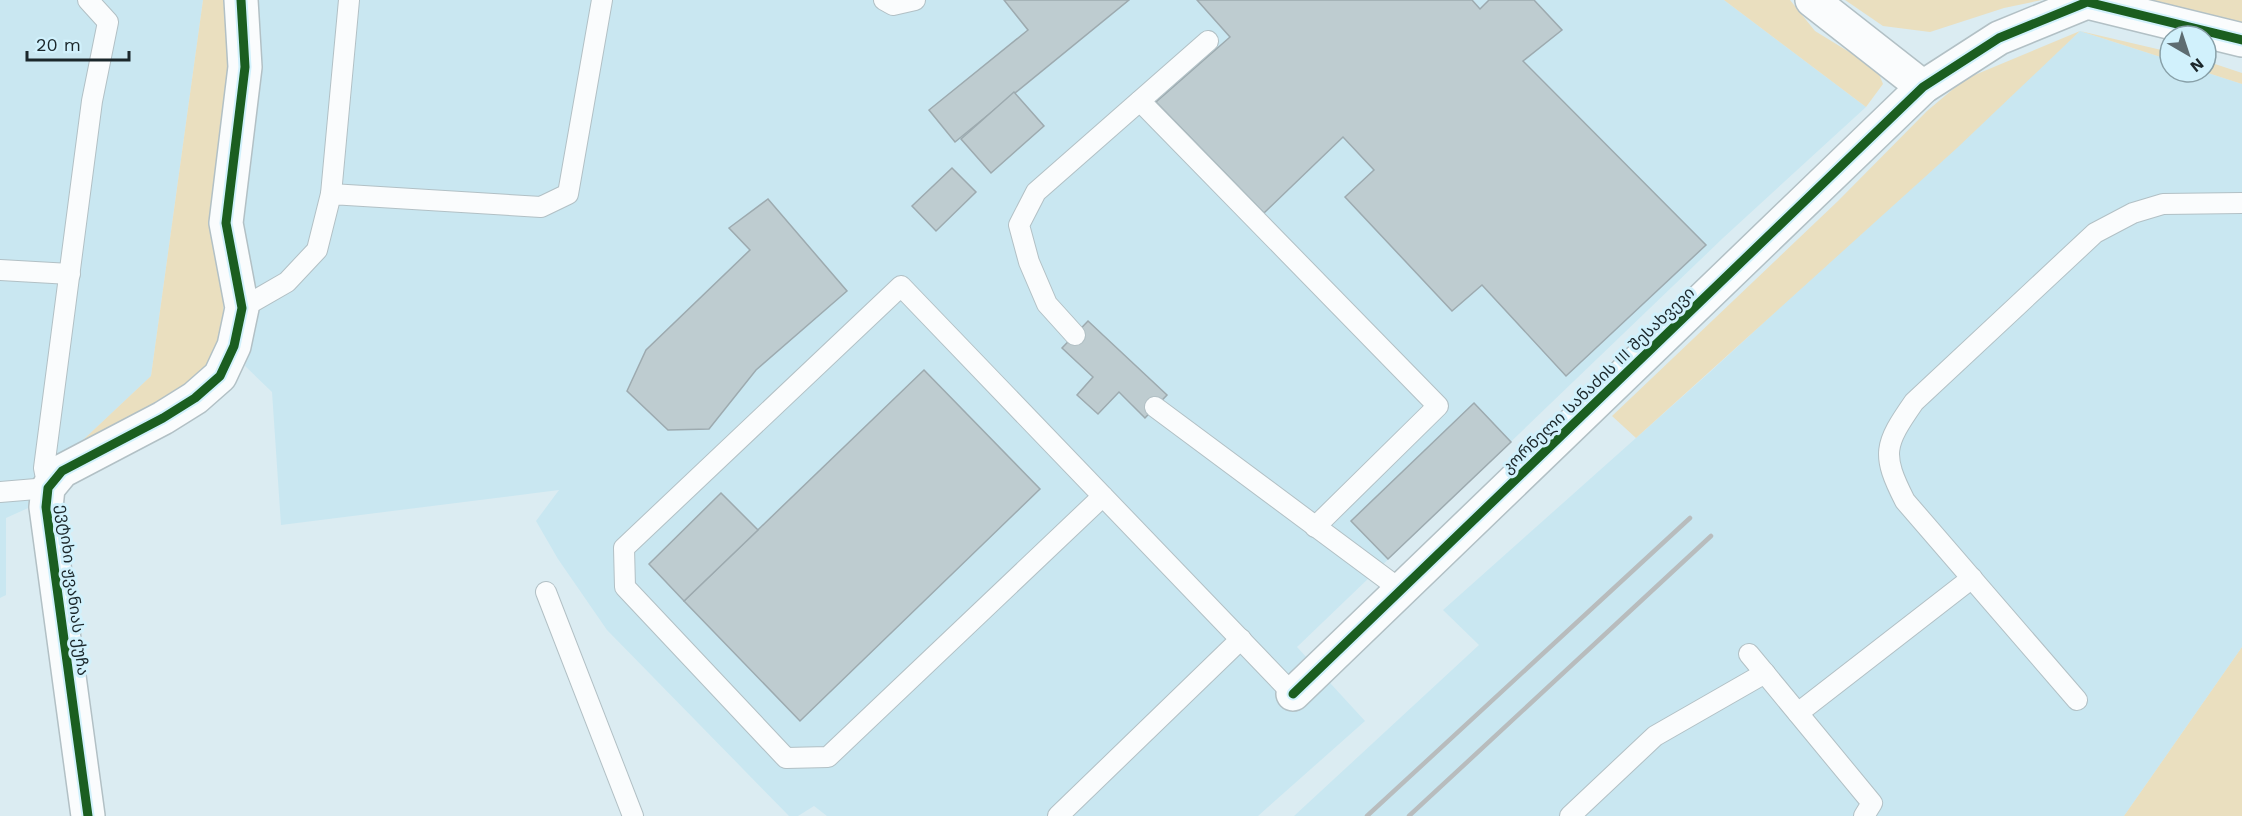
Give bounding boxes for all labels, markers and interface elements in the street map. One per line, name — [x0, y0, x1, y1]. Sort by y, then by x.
scale bar — [27, 24, 129, 62]
north arrow — [2158, 24, 2218, 84]
text: 20 m — [36, 34, 81, 55]
text: N — [2187, 54, 2208, 76]
street label: კორნელი სანაძის III შესახვევი — [1498, 283, 1699, 478]
street label: ევტიხი ჟვანიას ქუჩა — [53, 503, 93, 677]

